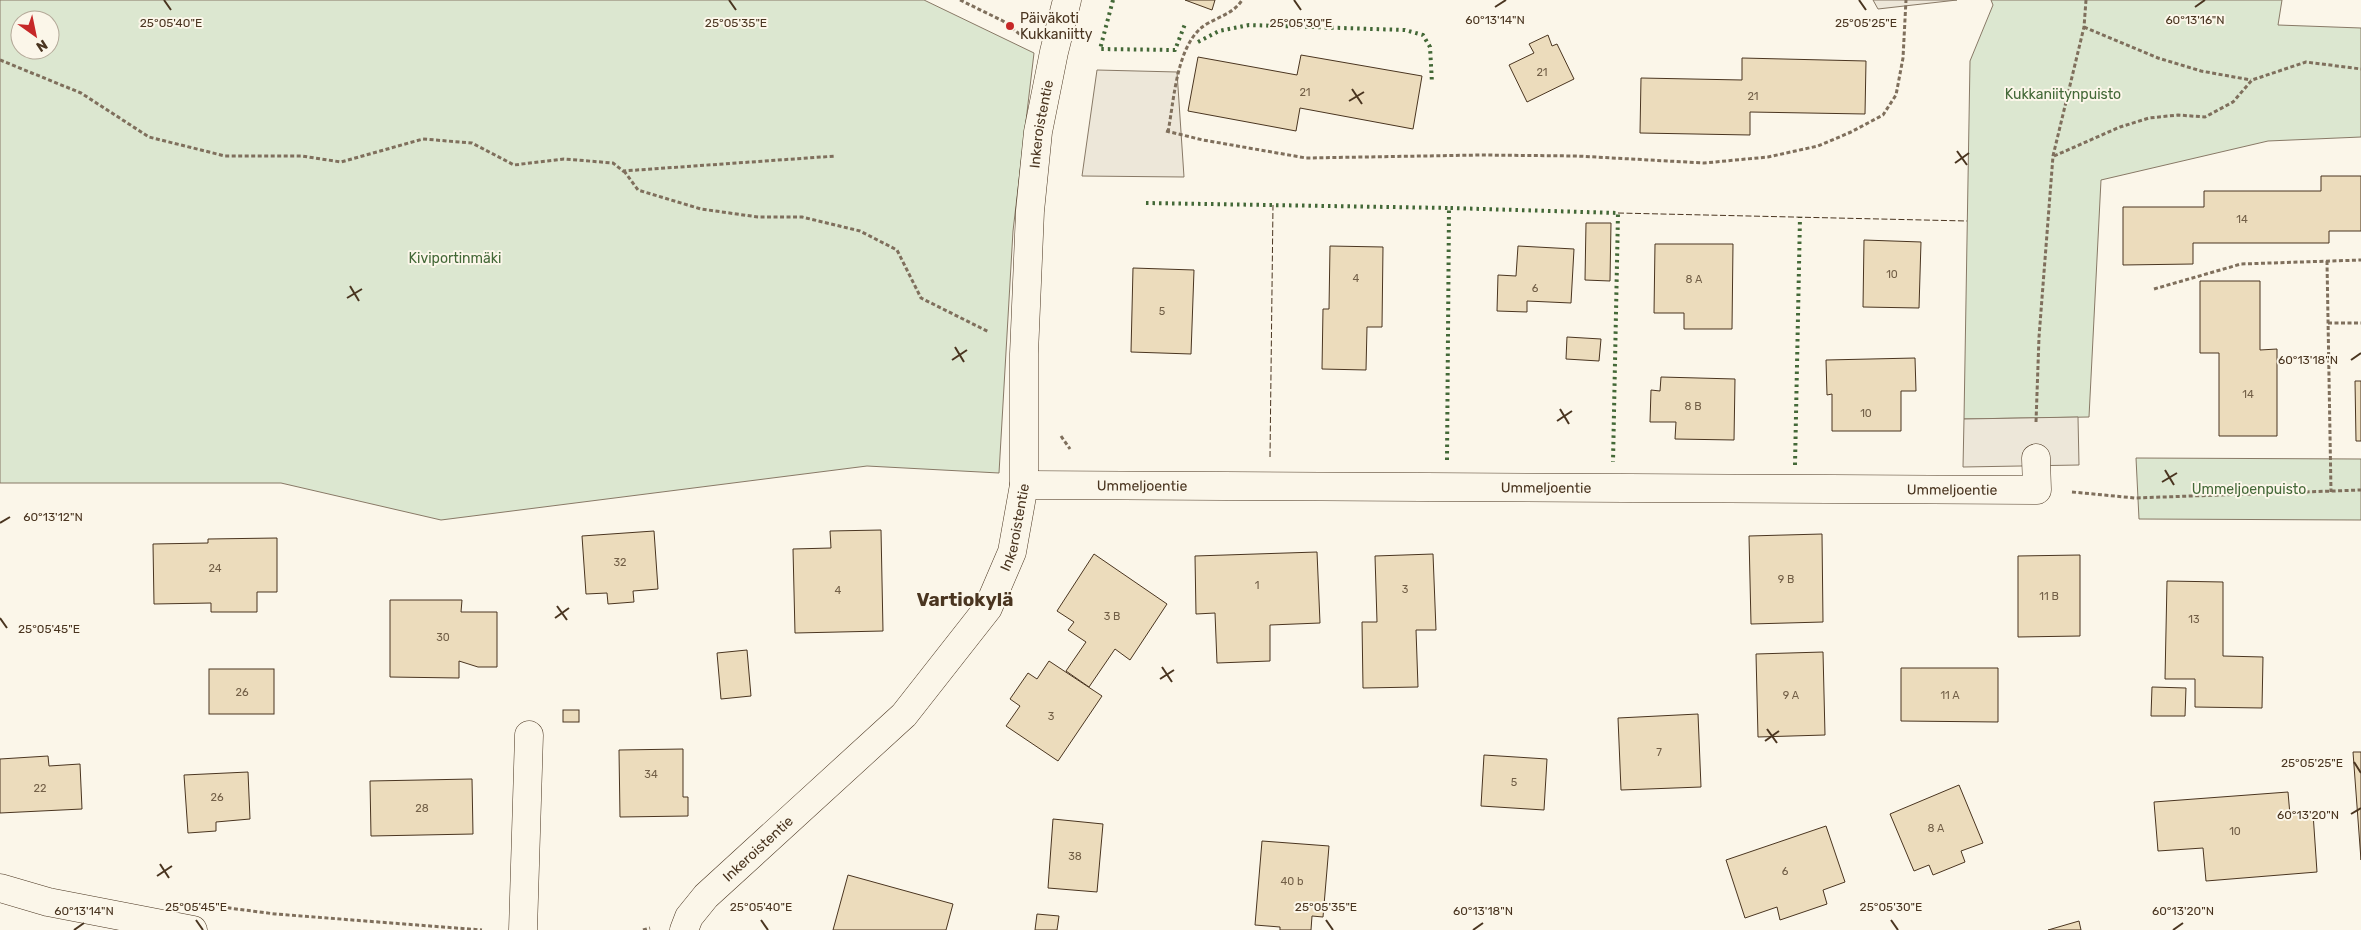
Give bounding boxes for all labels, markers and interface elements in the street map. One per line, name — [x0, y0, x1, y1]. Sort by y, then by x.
north arrow — [10, 10, 60, 60]
place label: Päiväkoti Kukkaniitty — [1020, 10, 1093, 43]
text: 60°13'14"N — [1465, 13, 1525, 27]
text: 60°13'16"N — [2165, 13, 2225, 27]
text: 25°05'40"E — [140, 16, 202, 30]
text: 25°05'35"E — [705, 16, 767, 30]
text: 25°05'30"E — [1270, 16, 1332, 30]
text: 25°05'25"E — [1835, 16, 1897, 30]
marker: Päiväkoti Kukkaniitty — [1004, 20, 1016, 32]
text: N — [33, 36, 51, 55]
house number: 21 — [1536, 66, 1548, 79]
street label: Inkeroistentie — [1026, 78, 1057, 169]
house number: 21 — [1299, 86, 1311, 99]
park label: Kukkaniitynpuisto — [2005, 86, 2121, 103]
house number: 21 — [1747, 90, 1759, 103]
house number: 14 — [2236, 213, 2248, 226]
park label: Kiviportinmäki — [409, 250, 501, 267]
house number: 10 — [1886, 268, 1898, 281]
house number: 4 — [1353, 272, 1360, 285]
house number: 8 A — [1686, 273, 1703, 286]
house number: 6 — [1532, 282, 1539, 295]
house number: 5 — [1159, 305, 1166, 318]
text: 60°13'18"N — [2278, 353, 2338, 367]
house number: 14 — [2242, 388, 2254, 401]
house number: 8 B — [1684, 400, 1702, 413]
house number: 10 — [1860, 407, 1872, 420]
street label: Ummeljoentie — [1097, 477, 1187, 494]
street label: Ummeljoentie — [1501, 479, 1591, 496]
street label: Ummeljoentie — [1907, 481, 1997, 498]
park label: Ummeljoenpuisto — [2192, 481, 2306, 498]
street label: Inkeroistentie — [996, 482, 1033, 574]
text: 60°13'12"N — [23, 510, 83, 524]
house number: 32 — [613, 556, 627, 569]
house number: 24 — [208, 562, 222, 575]
house number: 9 B — [1778, 573, 1794, 586]
house number: 1 — [1255, 579, 1259, 592]
house number: 3 — [1402, 583, 1409, 596]
house number: 4 — [835, 584, 842, 597]
district label: Vartiokylä — [917, 588, 1013, 611]
house number: 11 B — [2039, 590, 2059, 603]
house number: 3 B — [1104, 610, 1120, 623]
house number: 13 — [2188, 613, 2200, 626]
text: 25°05'45"E — [18, 622, 80, 636]
house number: 30 — [436, 631, 450, 644]
house number: 26 — [235, 686, 249, 699]
house number: 9 A — [1783, 689, 1800, 702]
house number: 11 A — [1940, 689, 1960, 702]
house number: 3 — [1048, 710, 1055, 723]
house number: 7 — [1656, 746, 1662, 759]
text: 25°05'25"E — [2281, 756, 2343, 770]
house number: 34 — [644, 768, 658, 781]
house number: 5 — [1511, 776, 1518, 789]
house number: 22 — [34, 782, 46, 795]
house number: 26 — [210, 791, 224, 804]
house number: 28 — [415, 802, 429, 815]
text: 60°13'20"N — [2277, 808, 2339, 822]
street label: Inkeroistentie — [719, 812, 796, 885]
house number: 8 A — [1928, 822, 1945, 835]
house number: 10 — [2229, 825, 2241, 838]
house number: 38 — [1068, 850, 1082, 863]
house number: 6 — [1782, 865, 1789, 878]
house number: 40 b — [1280, 875, 1304, 888]
text: 25°05'45"E — [165, 900, 227, 914]
text: 25°05'40"E — [730, 900, 792, 914]
text: 25°05'35"E — [1295, 900, 1357, 914]
text: 25°05'30"E — [1860, 900, 1922, 914]
text: 60°13'14"N — [54, 904, 114, 918]
text: 60°13'18"N — [1453, 904, 1513, 918]
text: 60°13'20"N — [2152, 904, 2214, 918]

